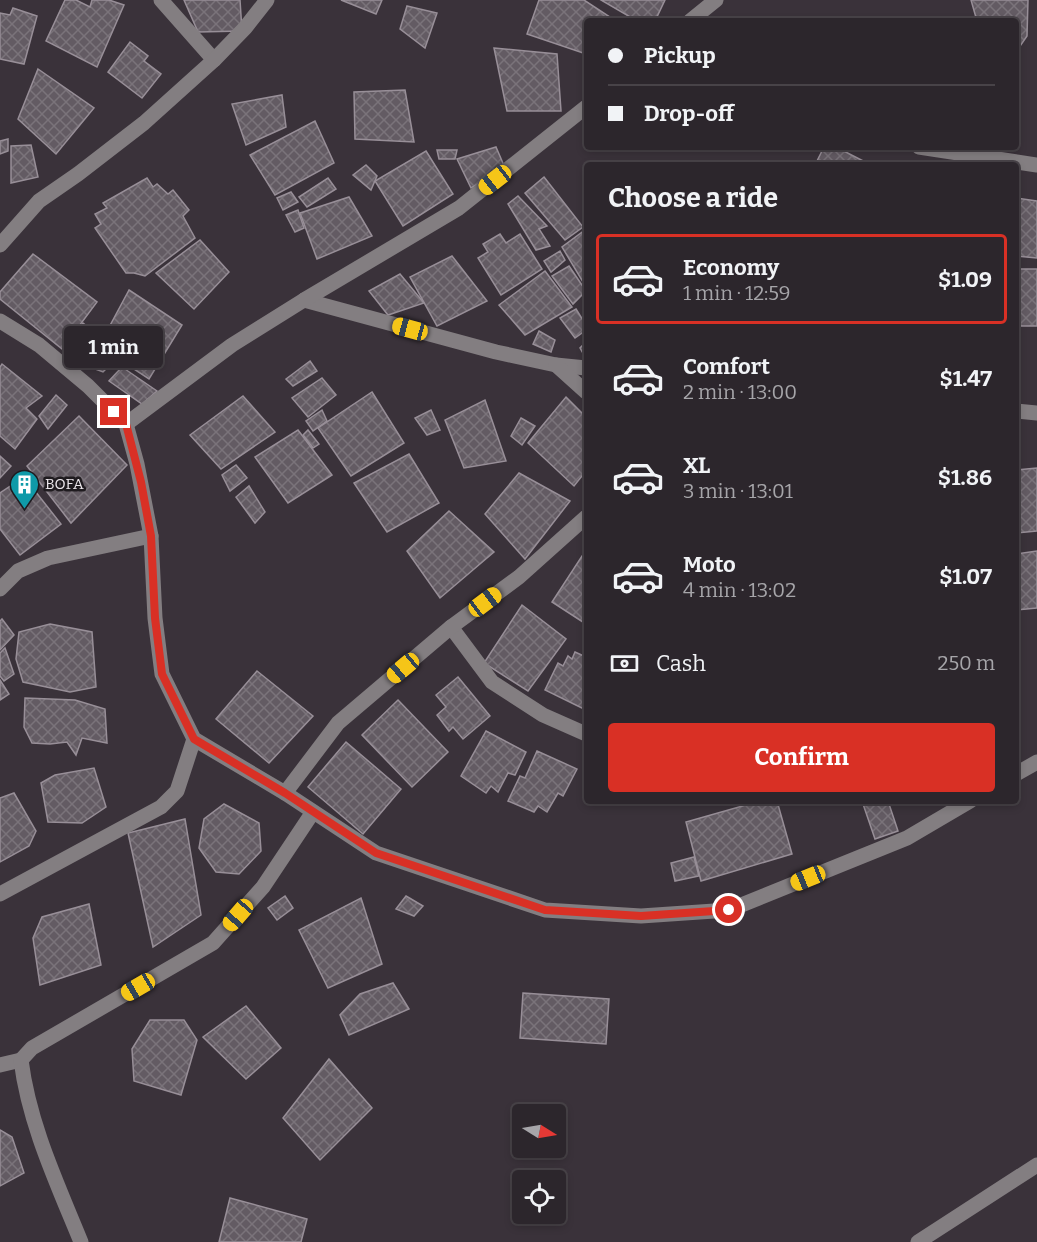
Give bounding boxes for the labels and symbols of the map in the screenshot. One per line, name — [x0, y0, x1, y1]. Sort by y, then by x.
car — [475, 162, 515, 198]
car — [390, 316, 430, 342]
callout: 1 min — [64, 325, 164, 367]
route end — [100, 398, 127, 425]
building icon: BOFA — [8, 468, 40, 510]
place label: BOFA — [45, 475, 84, 493]
car — [465, 584, 505, 620]
car — [383, 650, 423, 686]
car — [788, 863, 828, 893]
car — [219, 896, 257, 934]
route start — [715, 896, 742, 923]
car — [118, 970, 158, 1004]
north arrow — [512, 1104, 566, 1158]

